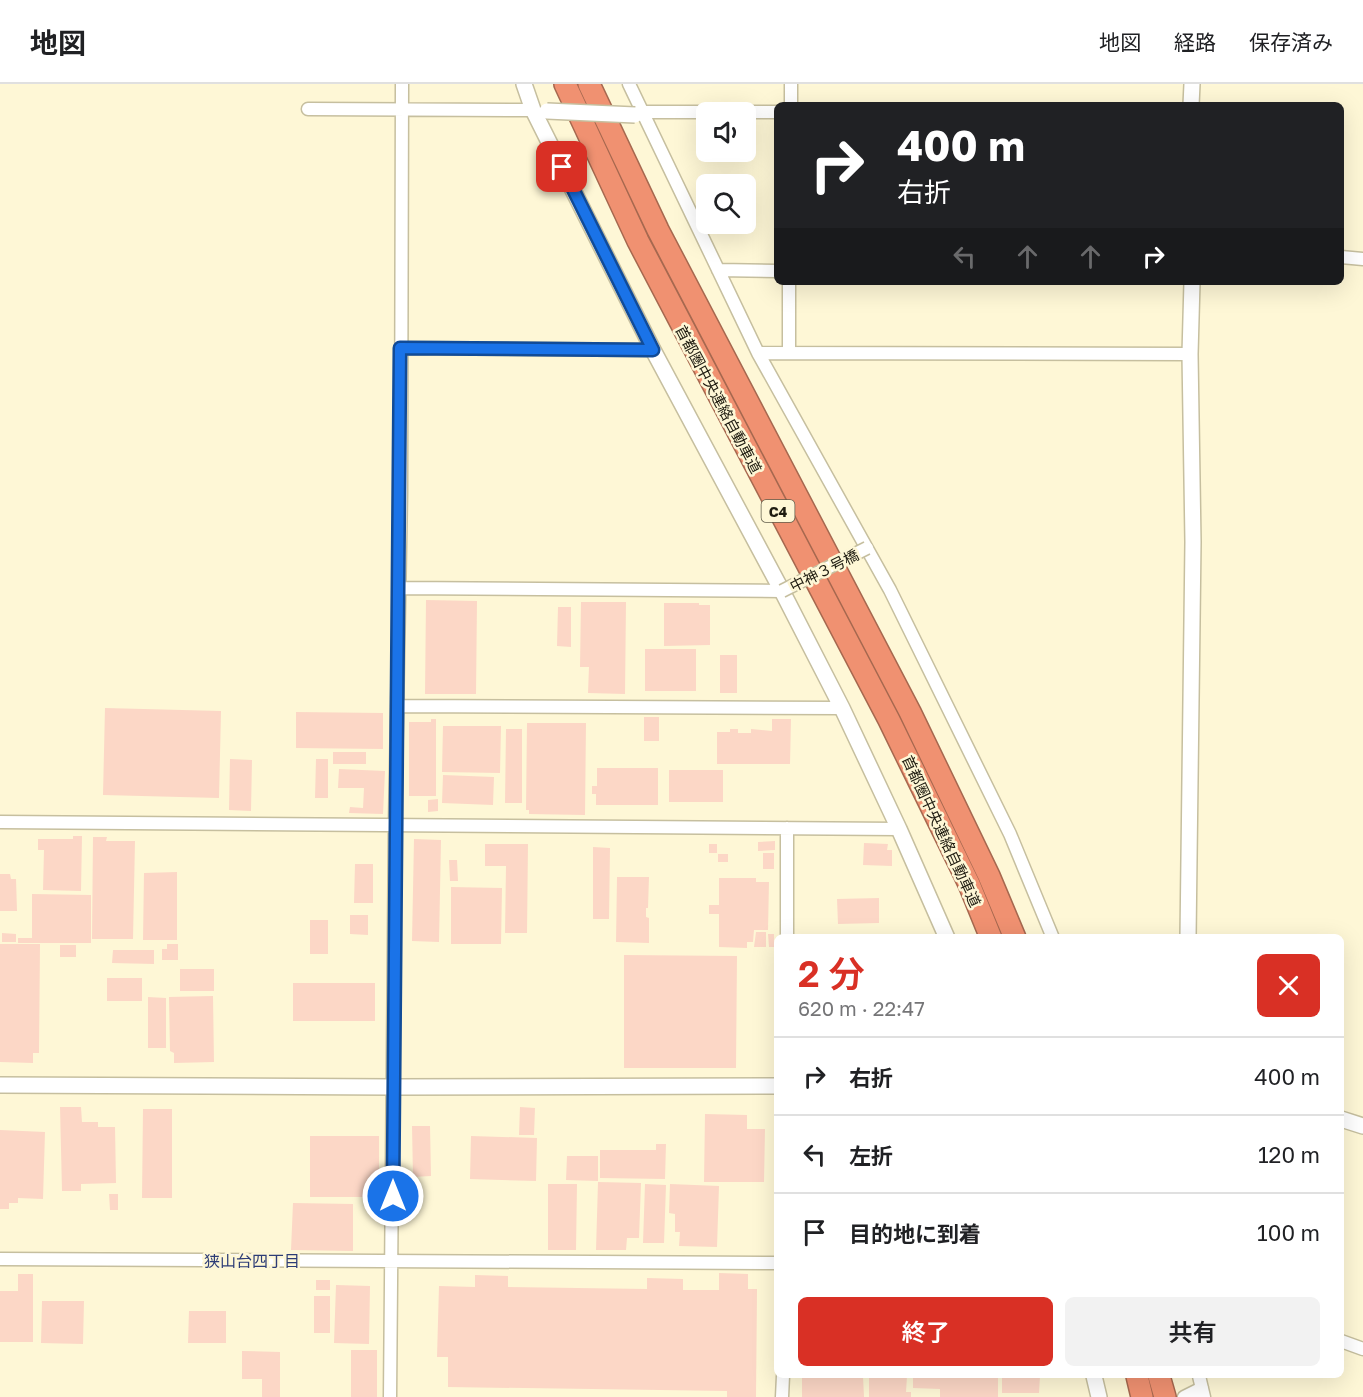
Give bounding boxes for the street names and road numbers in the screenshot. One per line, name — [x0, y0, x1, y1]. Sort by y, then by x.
street label: 首都圏中央連絡自動車道 — [672, 322, 766, 476]
road number: C4 — [762, 500, 794, 522]
street label: 中神３号橋 — [786, 545, 862, 595]
street label: 首都圏中央連絡自動車道 — [899, 752, 985, 910]

